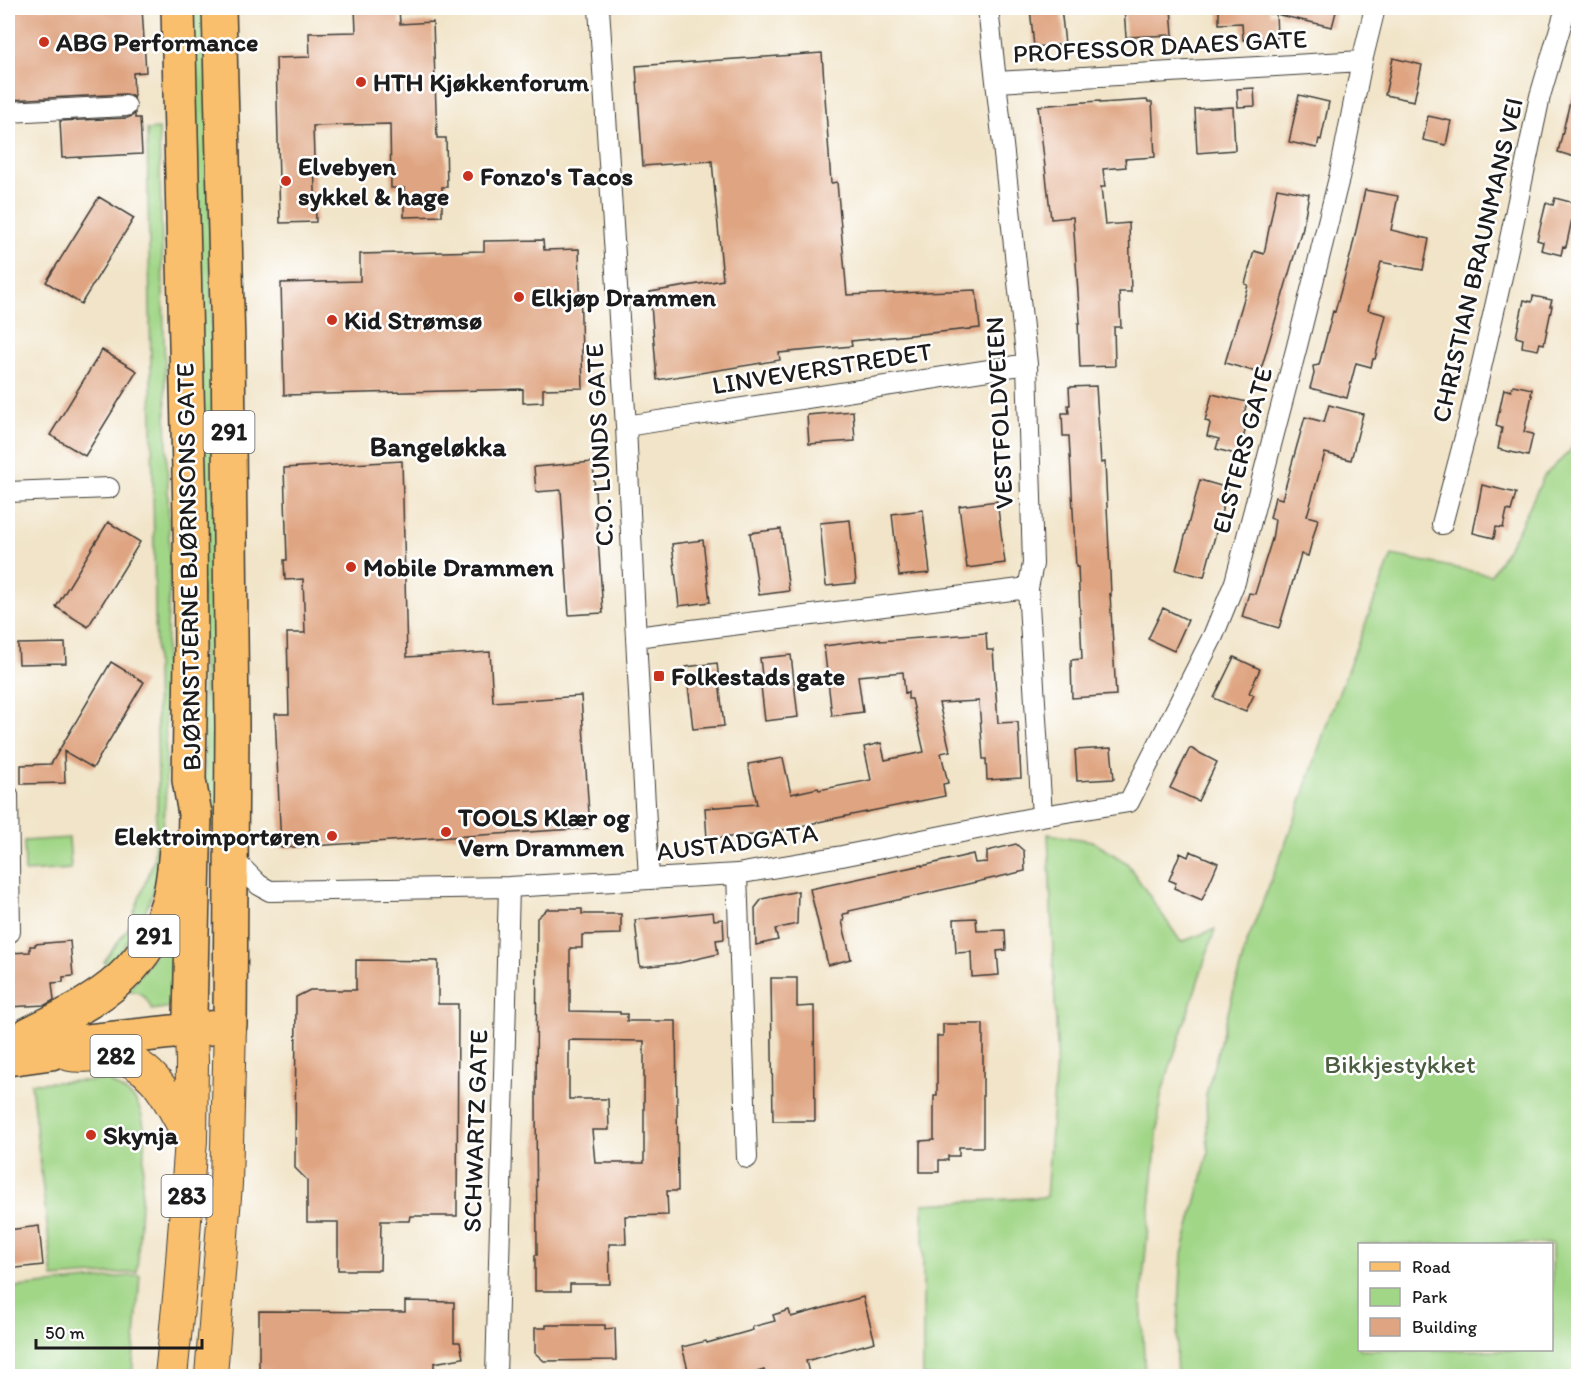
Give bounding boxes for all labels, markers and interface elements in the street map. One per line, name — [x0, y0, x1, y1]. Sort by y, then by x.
street label: PROFESSOR DAAES GATE — [1012, 22, 1308, 70]
place label: ABG Performance — [55, 26, 258, 58]
marker: ABG Performance — [37, 35, 51, 49]
place label: HTH Kjøkkenforum — [373, 66, 589, 98]
marker: HTH Kjøkkenforum — [354, 75, 368, 89]
street label: CHRISTIAN BRAUNMANS VEI — [1424, 95, 1530, 425]
place label: Elvebyen sykkel & hage — [298, 150, 449, 212]
place label: Fonzo's Tacos — [480, 160, 633, 192]
marker: Fonzo's Tacos — [461, 169, 475, 183]
marker: Elvebyen sykkel & hage — [279, 174, 293, 188]
place label: Elkjøp Drammen — [531, 281, 716, 313]
marker: Elkjøp Drammen — [512, 290, 526, 304]
place label: Kid Strømsø — [344, 304, 482, 336]
marker: Kid Strømsø — [325, 313, 339, 327]
street label: VESTFOLDVEIEN — [978, 316, 1020, 510]
street label: LINVEVERSTREDET — [710, 335, 935, 401]
street label: C.O. LUNDS GATE — [578, 343, 620, 547]
street label: BJØRNSTJERNE BJØRNSONS GATE — [168, 363, 208, 771]
street label: ELSTERS GATE — [1204, 363, 1280, 537]
road number: 291 — [204, 411, 254, 453]
district label: Bangeløkka — [370, 430, 507, 463]
place label: Mobile Drammen — [363, 551, 554, 583]
marker: Mobile Drammen — [344, 560, 358, 574]
place label: Folkestads gate — [671, 660, 845, 692]
marker: Folkestads gate — [652, 669, 666, 683]
place label: TOOLS Klær og Vern Drammen — [457, 801, 630, 863]
street label: AUSTADGATA — [654, 816, 820, 868]
place label: Elektroimportøren — [114, 820, 320, 852]
marker: TOOLS Klær og Vern Drammen — [439, 825, 453, 839]
marker: Elektroimportøren — [325, 829, 339, 843]
road number: 291 — [128, 915, 180, 957]
street label: SCHWARTZ GATE — [455, 1029, 495, 1233]
road number: 282 — [90, 1035, 142, 1077]
park label: Bikkjestykket — [1324, 1048, 1476, 1080]
place label: Skynja — [103, 1119, 178, 1151]
marker: Skynja — [84, 1128, 98, 1142]
road number: 283 — [162, 1175, 213, 1217]
legend — [1358, 1243, 1553, 1351]
text: Road — [1412, 1256, 1451, 1278]
text: Park — [1412, 1286, 1447, 1308]
scale bar — [36, 1312, 202, 1350]
text: Building — [1412, 1316, 1478, 1338]
text: 50 m — [45, 1322, 85, 1344]

